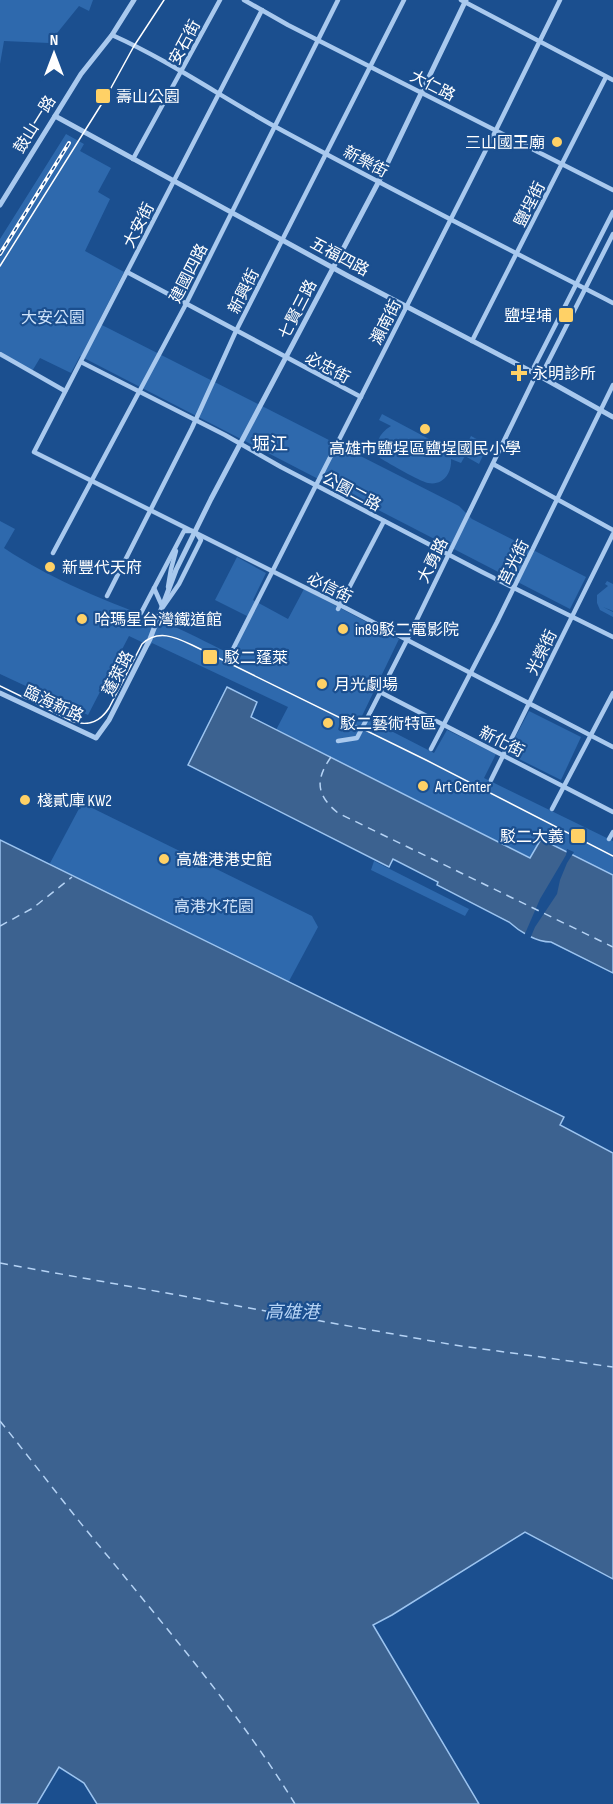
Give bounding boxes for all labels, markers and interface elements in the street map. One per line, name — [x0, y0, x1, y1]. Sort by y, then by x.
street label: 安石街 — [166, 17, 205, 68]
north arrow — [24, 24, 84, 84]
text: N — [50, 31, 58, 50]
street label: 大仁路 — [407, 67, 458, 106]
marker: 壽山公園 — [94, 87, 112, 105]
place label: 壽山公園 — [116, 88, 180, 107]
street label: 鼓山一路 — [10, 93, 60, 157]
place label: 三山國王廟 — [465, 134, 545, 153]
marker: 三山國王廟 — [550, 135, 564, 149]
street label: 新樂街 — [340, 143, 391, 182]
street label: 鹽埕街 — [511, 179, 550, 230]
street label: 大安街 — [120, 200, 159, 251]
street label: 五福四路 — [307, 234, 372, 281]
street label: 建國四路 — [166, 241, 212, 307]
street label: 新興街 — [225, 266, 264, 317]
street label: 七賢三路 — [275, 277, 321, 343]
street label: 瀨南街 — [367, 297, 406, 348]
marker: 鹽埕埔 — [557, 306, 575, 324]
place label: 鹽埕埔 — [504, 307, 552, 326]
park label: 大安公園 — [21, 309, 85, 328]
street label: 必忠街 — [302, 349, 353, 388]
marker: 永明診所 — [510, 364, 528, 382]
place label: 永明診所 — [532, 365, 596, 384]
marker: 高雄市鹽埕區鹽埕國民小學 — [418, 422, 432, 436]
district label: 堀江 — [252, 434, 288, 455]
place label: 高雄市鹽埕區鹽埕國民小學 — [329, 440, 521, 459]
street label: 公園二路 — [319, 469, 384, 516]
street label: 大勇路 — [414, 535, 452, 586]
street label: 莒光街 — [495, 537, 533, 588]
place label: 新豐代天府 — [62, 559, 142, 578]
marker: 新豐代天府 — [43, 560, 57, 574]
street label: 必信街 — [304, 569, 355, 608]
place label: 哈瑪星台灣鐵道館 — [94, 611, 222, 630]
marker: 哈瑪星台灣鐵道館 — [75, 612, 89, 626]
place label: in89駁二電影院 — [355, 621, 459, 640]
marker: in89駁二電影院 — [336, 622, 350, 636]
street label: 光榮街 — [523, 627, 561, 678]
street label: 蓬萊路 — [99, 648, 138, 699]
marker: 駁二蓬萊 — [201, 648, 219, 666]
place label: 駁二蓬萊 — [224, 649, 288, 668]
place label: 月光劇場 — [334, 676, 398, 695]
marker: 月光劇場 — [315, 677, 329, 691]
street label: 臨海新路 — [20, 682, 86, 726]
place label: 駁二藝術特區 — [340, 715, 436, 734]
marker: 駁二藝術特區 — [321, 716, 335, 730]
street label: 新化街 — [476, 723, 527, 762]
place label: Art Center — [434, 778, 492, 797]
marker: Art Center — [416, 779, 430, 793]
place label: 棧貳庫 KW2 — [37, 792, 112, 811]
marker: 棧貳庫 KW2 — [18, 793, 32, 807]
marker: 駁二大義 — [569, 827, 587, 845]
place label: 駁二大義 — [500, 828, 564, 847]
place label: 高雄港港史館 — [176, 851, 272, 870]
marker: 高雄港港史館 — [157, 852, 171, 866]
park label: 高港水花園 — [174, 898, 254, 917]
water label: 高雄港 — [265, 1302, 322, 1323]

